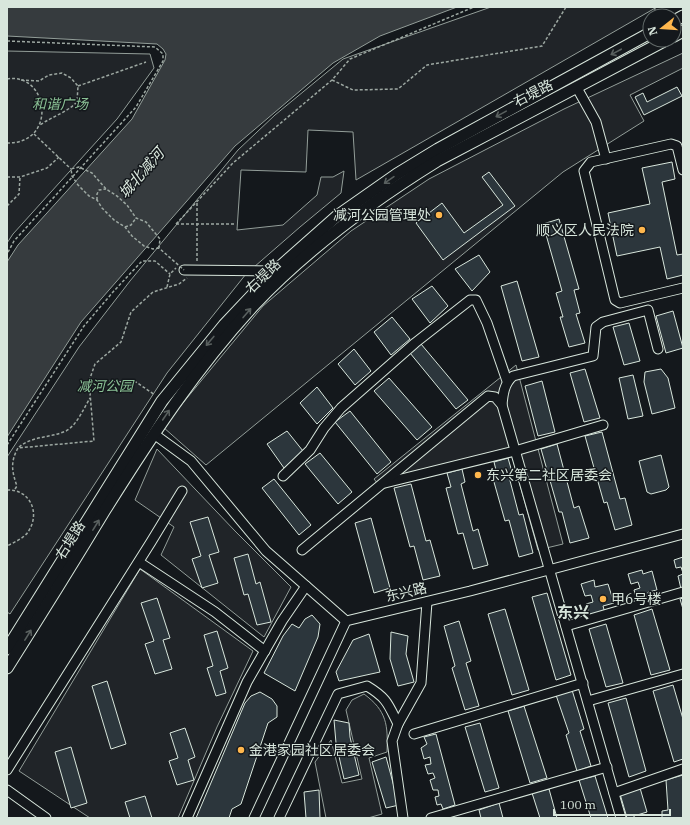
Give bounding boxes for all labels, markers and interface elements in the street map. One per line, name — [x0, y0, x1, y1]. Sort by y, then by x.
north arrow — [642, 8, 682, 48]
text: N — [644, 24, 660, 37]
one-way arrow — [610, 49, 622, 56]
street label: 右堤路 — [510, 75, 556, 111]
park label: 和谐广场 — [32, 95, 89, 113]
one-way arrow — [495, 110, 507, 118]
water label: 城北减河 — [114, 142, 170, 202]
one-way arrow — [384, 176, 395, 184]
place label: 减河公园管理处 — [333, 206, 431, 224]
marker: 减河公园管理处 — [434, 210, 444, 220]
place label: 顺义区人民法院 — [536, 221, 634, 239]
marker: 顺义区人民法院 — [637, 225, 647, 235]
street label: 右堤路 — [242, 255, 284, 297]
one-way arrow — [242, 308, 251, 319]
one-way arrow — [206, 336, 215, 346]
park label: 减河公园 — [77, 377, 135, 395]
one-way arrow — [162, 410, 170, 421]
place label: 东兴第二社区居委会 — [486, 466, 612, 484]
marker: 东兴第二社区居委会 — [473, 470, 483, 480]
street label: 右堤路 — [51, 517, 89, 563]
one-way arrow — [93, 519, 101, 531]
street label: 东兴路 — [384, 579, 428, 605]
place label: 甲6号楼 — [611, 590, 661, 608]
marker: 甲6号楼 — [598, 594, 608, 604]
district label: 东兴 — [557, 602, 589, 622]
one-way arrow — [24, 629, 32, 641]
place label: 金港家园社区居委会 — [249, 741, 375, 759]
marker: 金港家园社区居委会 — [236, 745, 246, 755]
scale bar — [554, 791, 670, 817]
text: 100 m — [560, 797, 596, 812]

